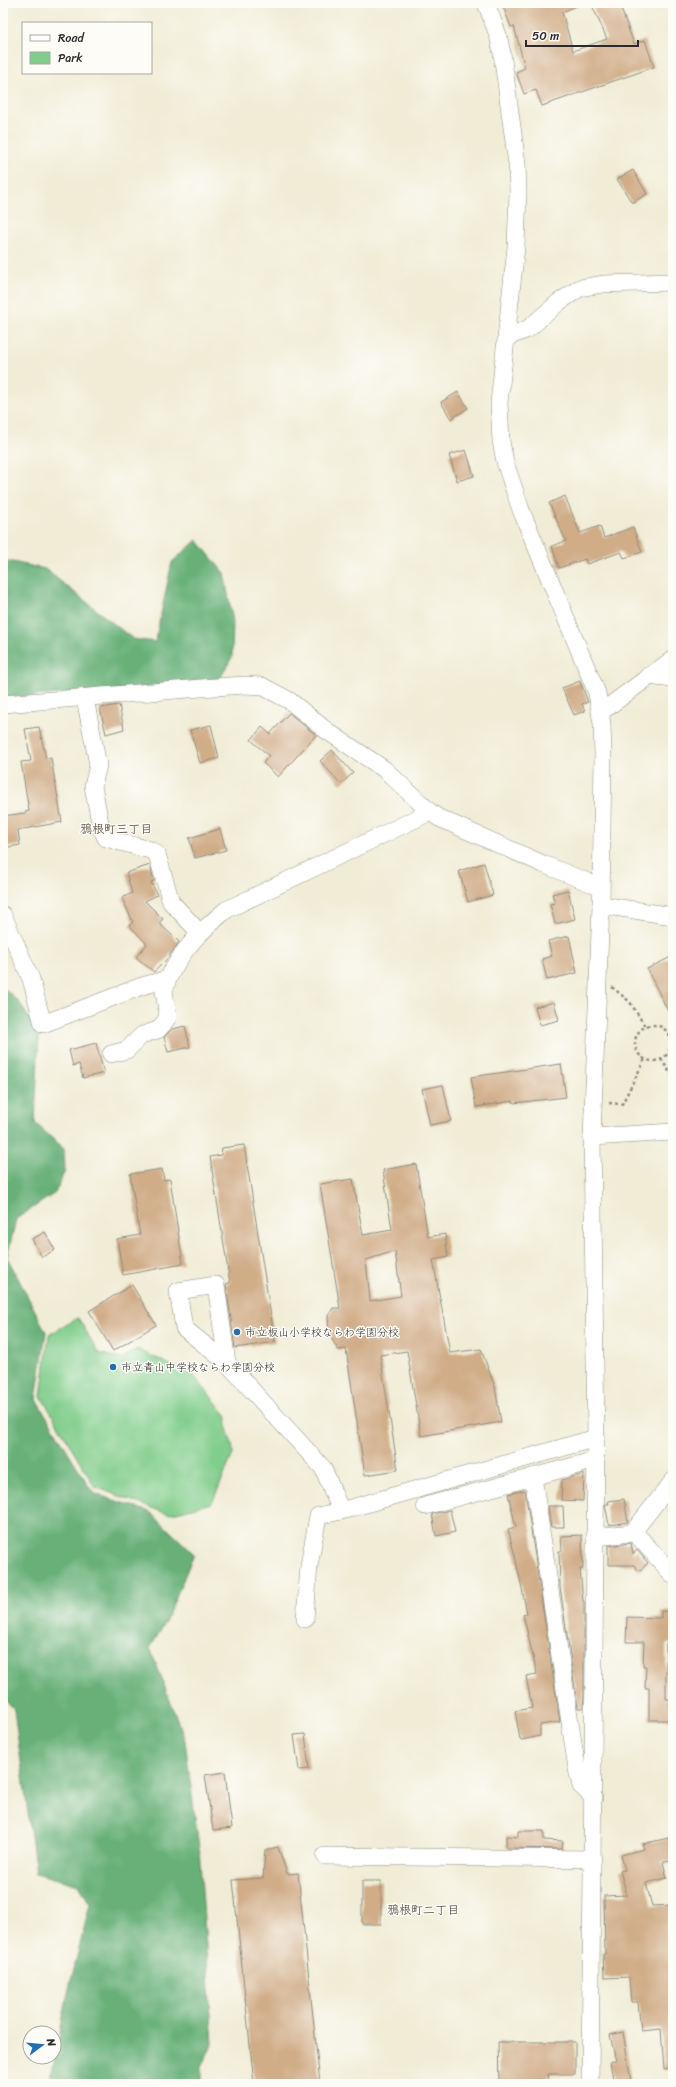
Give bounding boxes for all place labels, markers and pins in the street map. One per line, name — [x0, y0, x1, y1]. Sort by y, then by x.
place label: 市立板山小学校ならわ学園分校 — [245, 1323, 399, 1342]
marker: 市立板山小学校ならわ学園分校 — [232, 1327, 242, 1337]
place label: 市立青山中学校ならわ学園分校 — [121, 1358, 275, 1377]
marker: 市立青山中学校ならわ学園分校 — [108, 1362, 118, 1372]

